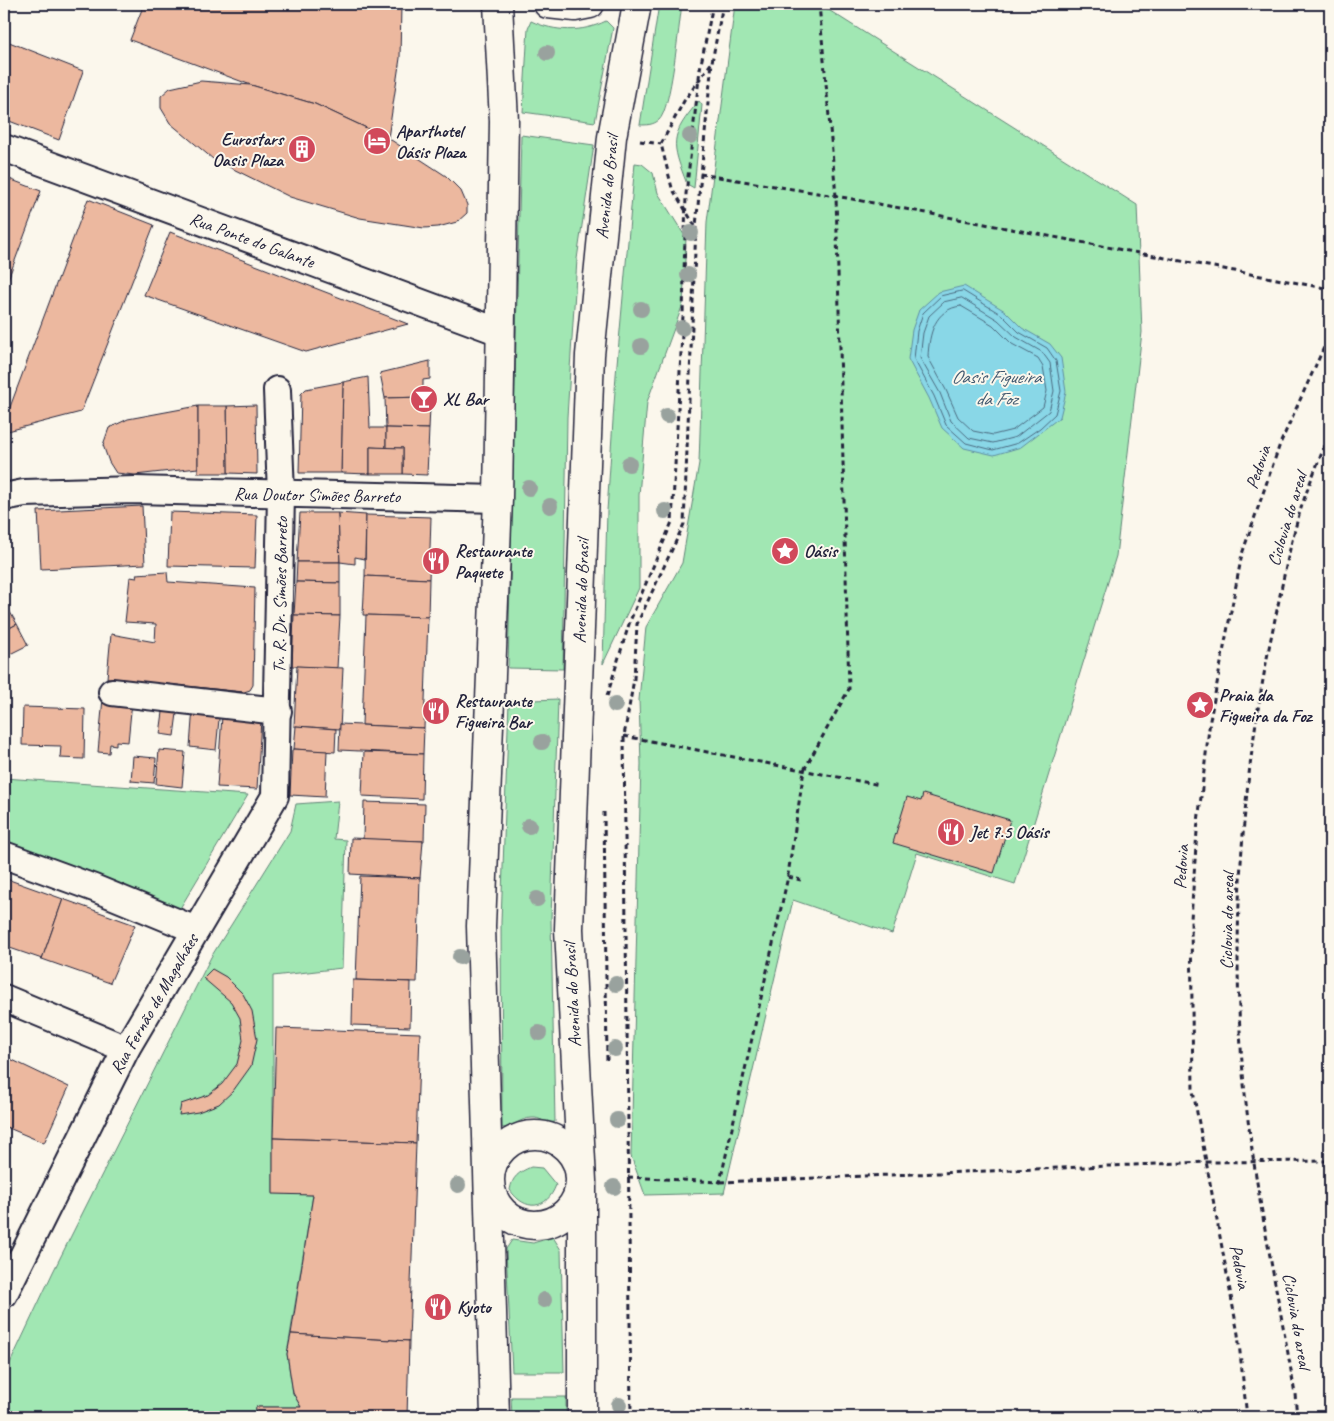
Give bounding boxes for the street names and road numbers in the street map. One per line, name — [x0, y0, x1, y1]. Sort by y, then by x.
street label: Avenida do Brasil — [591, 131, 624, 240]
street label: Rua Ponte do Galante — [187, 207, 318, 273]
street label: Pedovia — [1240, 441, 1276, 492]
street label: Ciclovia do areal — [1262, 467, 1313, 569]
street label: Rua Doutor Simões Barreto — [234, 483, 402, 507]
street label: Tv. R. Dr. Simões Barreto — [268, 515, 292, 673]
street label: Avenida do Brasil — [568, 535, 594, 644]
street label: Pedovia — [1168, 843, 1194, 890]
street label: Ciclovia do areal — [1215, 869, 1239, 970]
street label: Rua Fernão de Magalhães — [105, 929, 204, 1078]
street label: Avenida do Brasil — [558, 939, 586, 1048]
street label: Pedovia — [1225, 1243, 1255, 1292]
street label: Ciclovia do areal — [1278, 1271, 1317, 1374]

